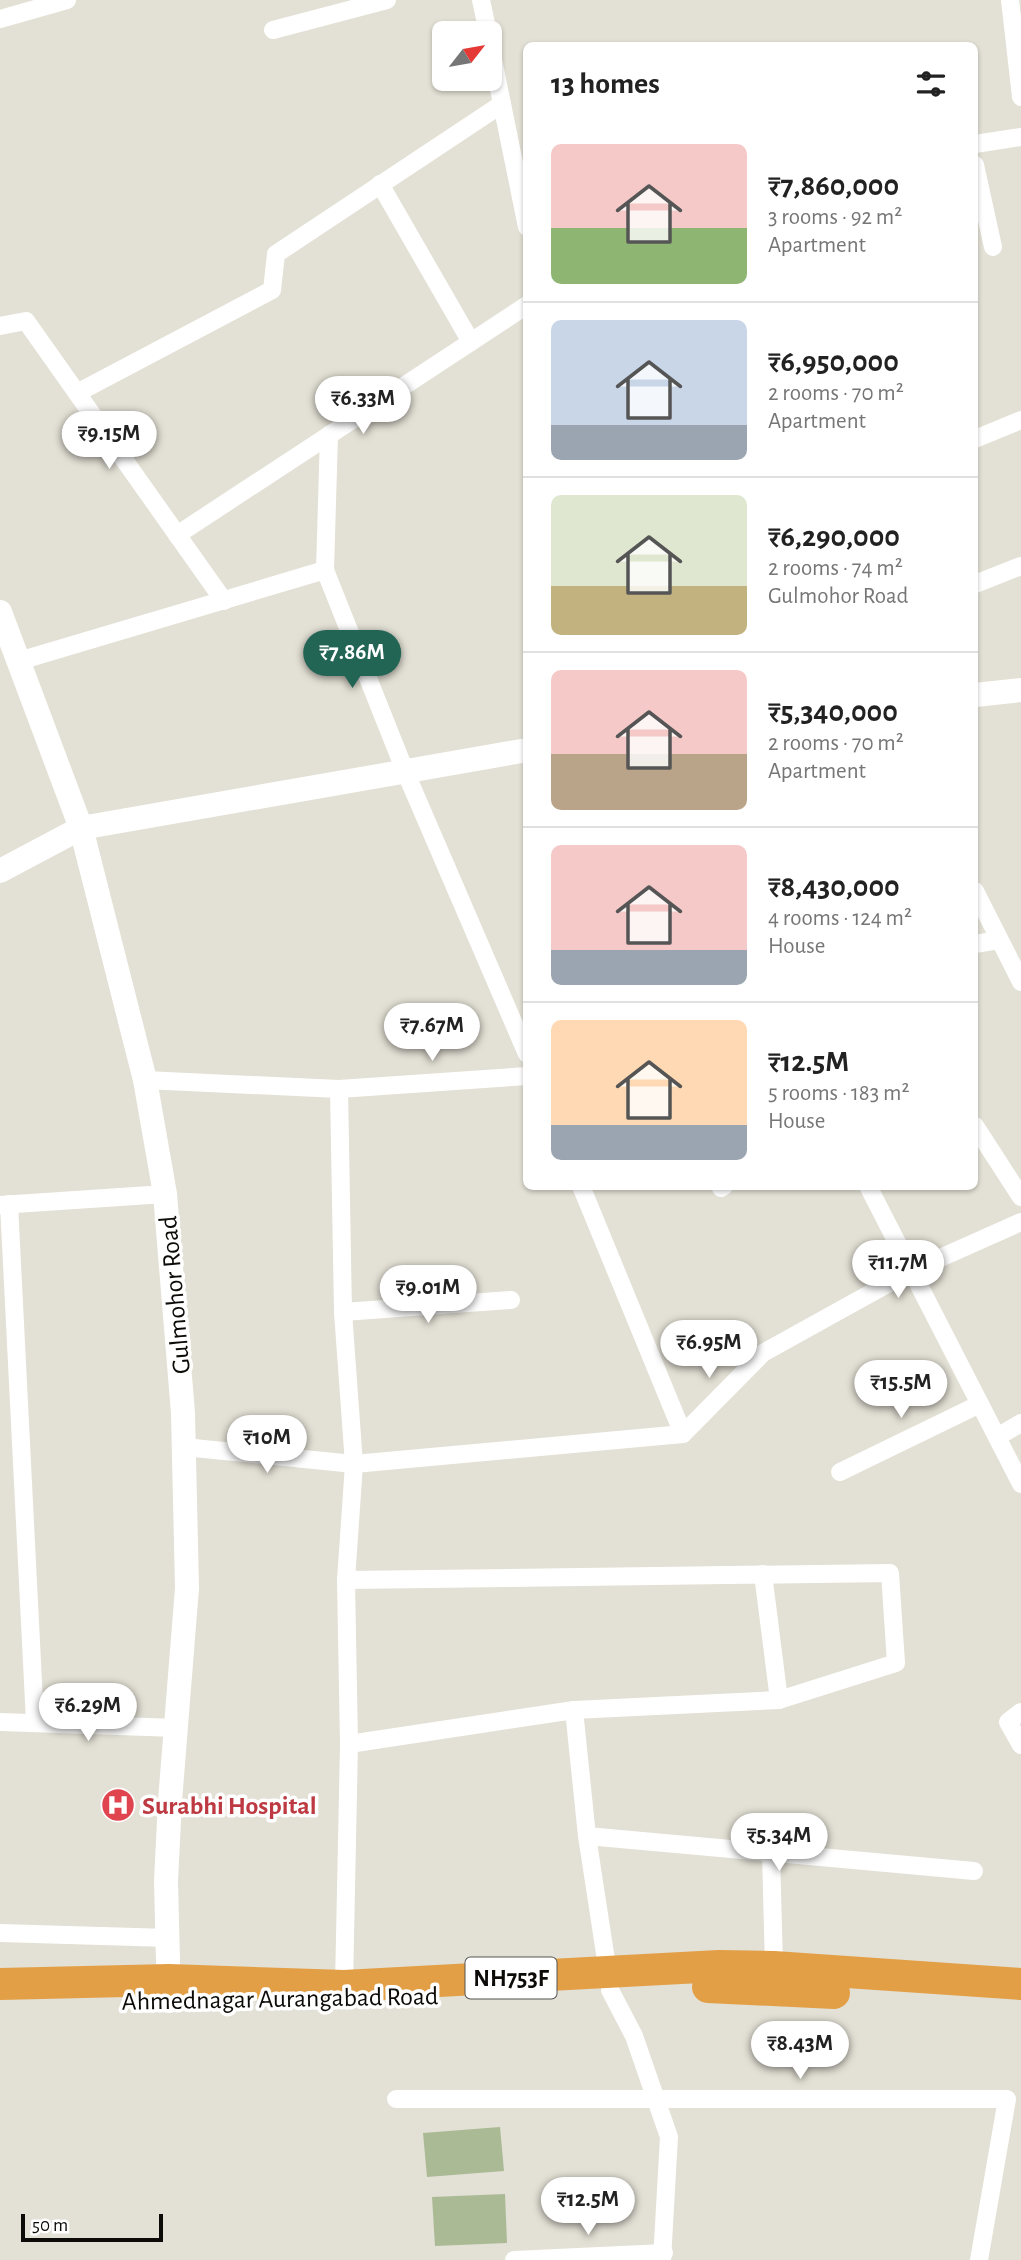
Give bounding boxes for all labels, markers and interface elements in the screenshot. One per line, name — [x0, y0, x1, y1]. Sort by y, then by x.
north arrow — [432, 21, 502, 91]
map controls — [432, 21, 502, 91]
icon: filters — [912, 65, 950, 103]
text: 13 homes — [551, 69, 660, 99]
text: ₹7,860,000 — [768, 171, 899, 201]
icon: home — [607, 172, 691, 256]
text: 3 rooms · 92 m² — [768, 206, 902, 229]
text: Apartment — [768, 234, 866, 257]
text: ₹6,950,000 — [768, 347, 899, 377]
icon: home — [607, 348, 691, 432]
pin: ₹6.33M — [306, 376, 420, 436]
text: 2 rooms · 70 m² — [768, 382, 904, 405]
text: ₹6.33M — [331, 387, 395, 410]
text: Apartment — [768, 410, 866, 433]
pin: ₹9.15M — [52, 412, 166, 471]
text: ₹9.15M — [78, 422, 140, 445]
text: ₹6,290,000 — [768, 522, 900, 552]
icon: home — [607, 523, 691, 607]
text: 2 rooms · 74 m² — [768, 557, 903, 580]
text: Gulmohor Road — [768, 585, 908, 608]
pin: ₹7.86M — [295, 630, 409, 690]
text: ₹7.86M — [319, 641, 385, 664]
text: ₹5,340,000 — [768, 697, 898, 727]
icon: home — [607, 698, 691, 782]
text: 2 rooms · 70 m² — [768, 732, 904, 755]
text: Apartment — [768, 760, 866, 783]
text: ₹8,430,000 — [768, 872, 900, 902]
icon: home — [607, 873, 691, 957]
text: 4 rooms · 124 m² — [768, 907, 912, 930]
text: House — [768, 935, 825, 958]
pin: ₹7.67M — [375, 1004, 489, 1063]
text: ₹7.67M — [400, 1014, 464, 1037]
text: ₹12.5M — [768, 1047, 849, 1077]
icon: home — [607, 1048, 691, 1132]
text: 5 rooms · 183 m² — [768, 1082, 909, 1105]
text: House — [768, 1110, 825, 1133]
street label: Gulmohor Road — [155, 1215, 195, 1375]
pin: ₹11.7M — [841, 1240, 955, 1300]
text: ₹11.7M — [868, 1251, 928, 1274]
pin: ₹9.01M — [371, 1266, 485, 1325]
text: ₹9.01M — [396, 1276, 460, 1299]
pin: ₹6.95M — [652, 1320, 766, 1380]
text: ₹6.95M — [676, 1331, 742, 1354]
pin: ₹15.5M — [844, 1360, 958, 1420]
text: ₹15.5M — [870, 1371, 932, 1394]
pin: ₹10M — [226, 1416, 308, 1475]
text: ₹10M — [243, 1426, 291, 1449]
pin: ₹6.29M — [31, 1684, 145, 1743]
text: ₹6.29M — [55, 1694, 121, 1717]
hospital icon: Surabhi Hospital — [99, 1786, 137, 1824]
place label: Surabhi Hospital — [142, 1793, 317, 1819]
pin: ₹5.34M — [722, 1814, 836, 1873]
text: ₹5.34M — [747, 1824, 811, 1847]
road number: NH753F — [466, 1957, 556, 1998]
street label: Ahmednagar Aurangabad Road — [121, 1983, 439, 2015]
pin: ₹8.43M — [743, 2022, 857, 2081]
text: ₹8.43M — [767, 2032, 833, 2055]
pin: ₹12.5M — [531, 2178, 645, 2237]
text: ₹12.5M — [557, 2188, 619, 2211]
scale bar — [21, 2211, 163, 2243]
text: 50 m — [32, 2216, 68, 2235]

